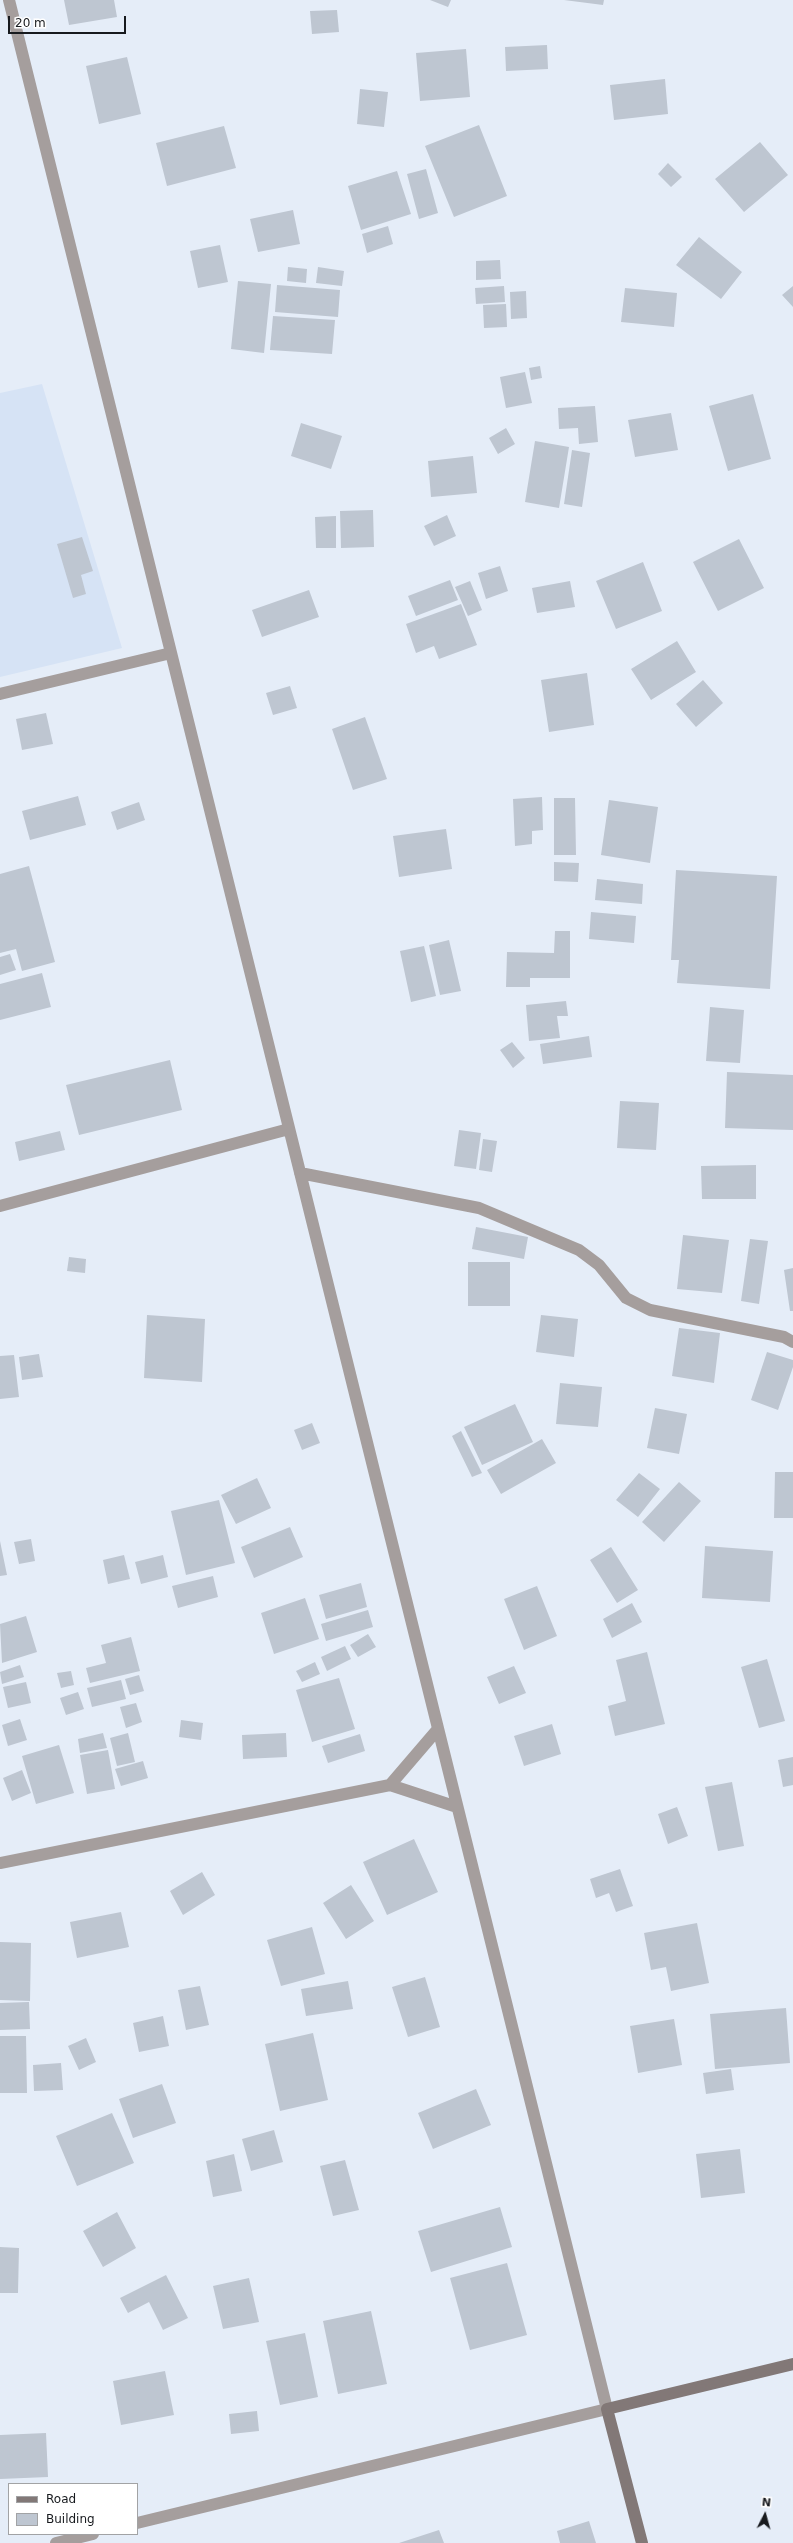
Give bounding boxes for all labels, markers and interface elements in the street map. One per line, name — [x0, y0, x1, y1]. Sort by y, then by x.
scale bar — [10, 8, 128, 34]
text: 20 m — [15, 16, 46, 30]
legend — [8, 2483, 138, 2535]
text: Road — [46, 2492, 76, 2506]
north arrow — [745, 2495, 785, 2535]
text: N — [761, 2496, 772, 2510]
text: Building — [46, 2512, 95, 2526]

